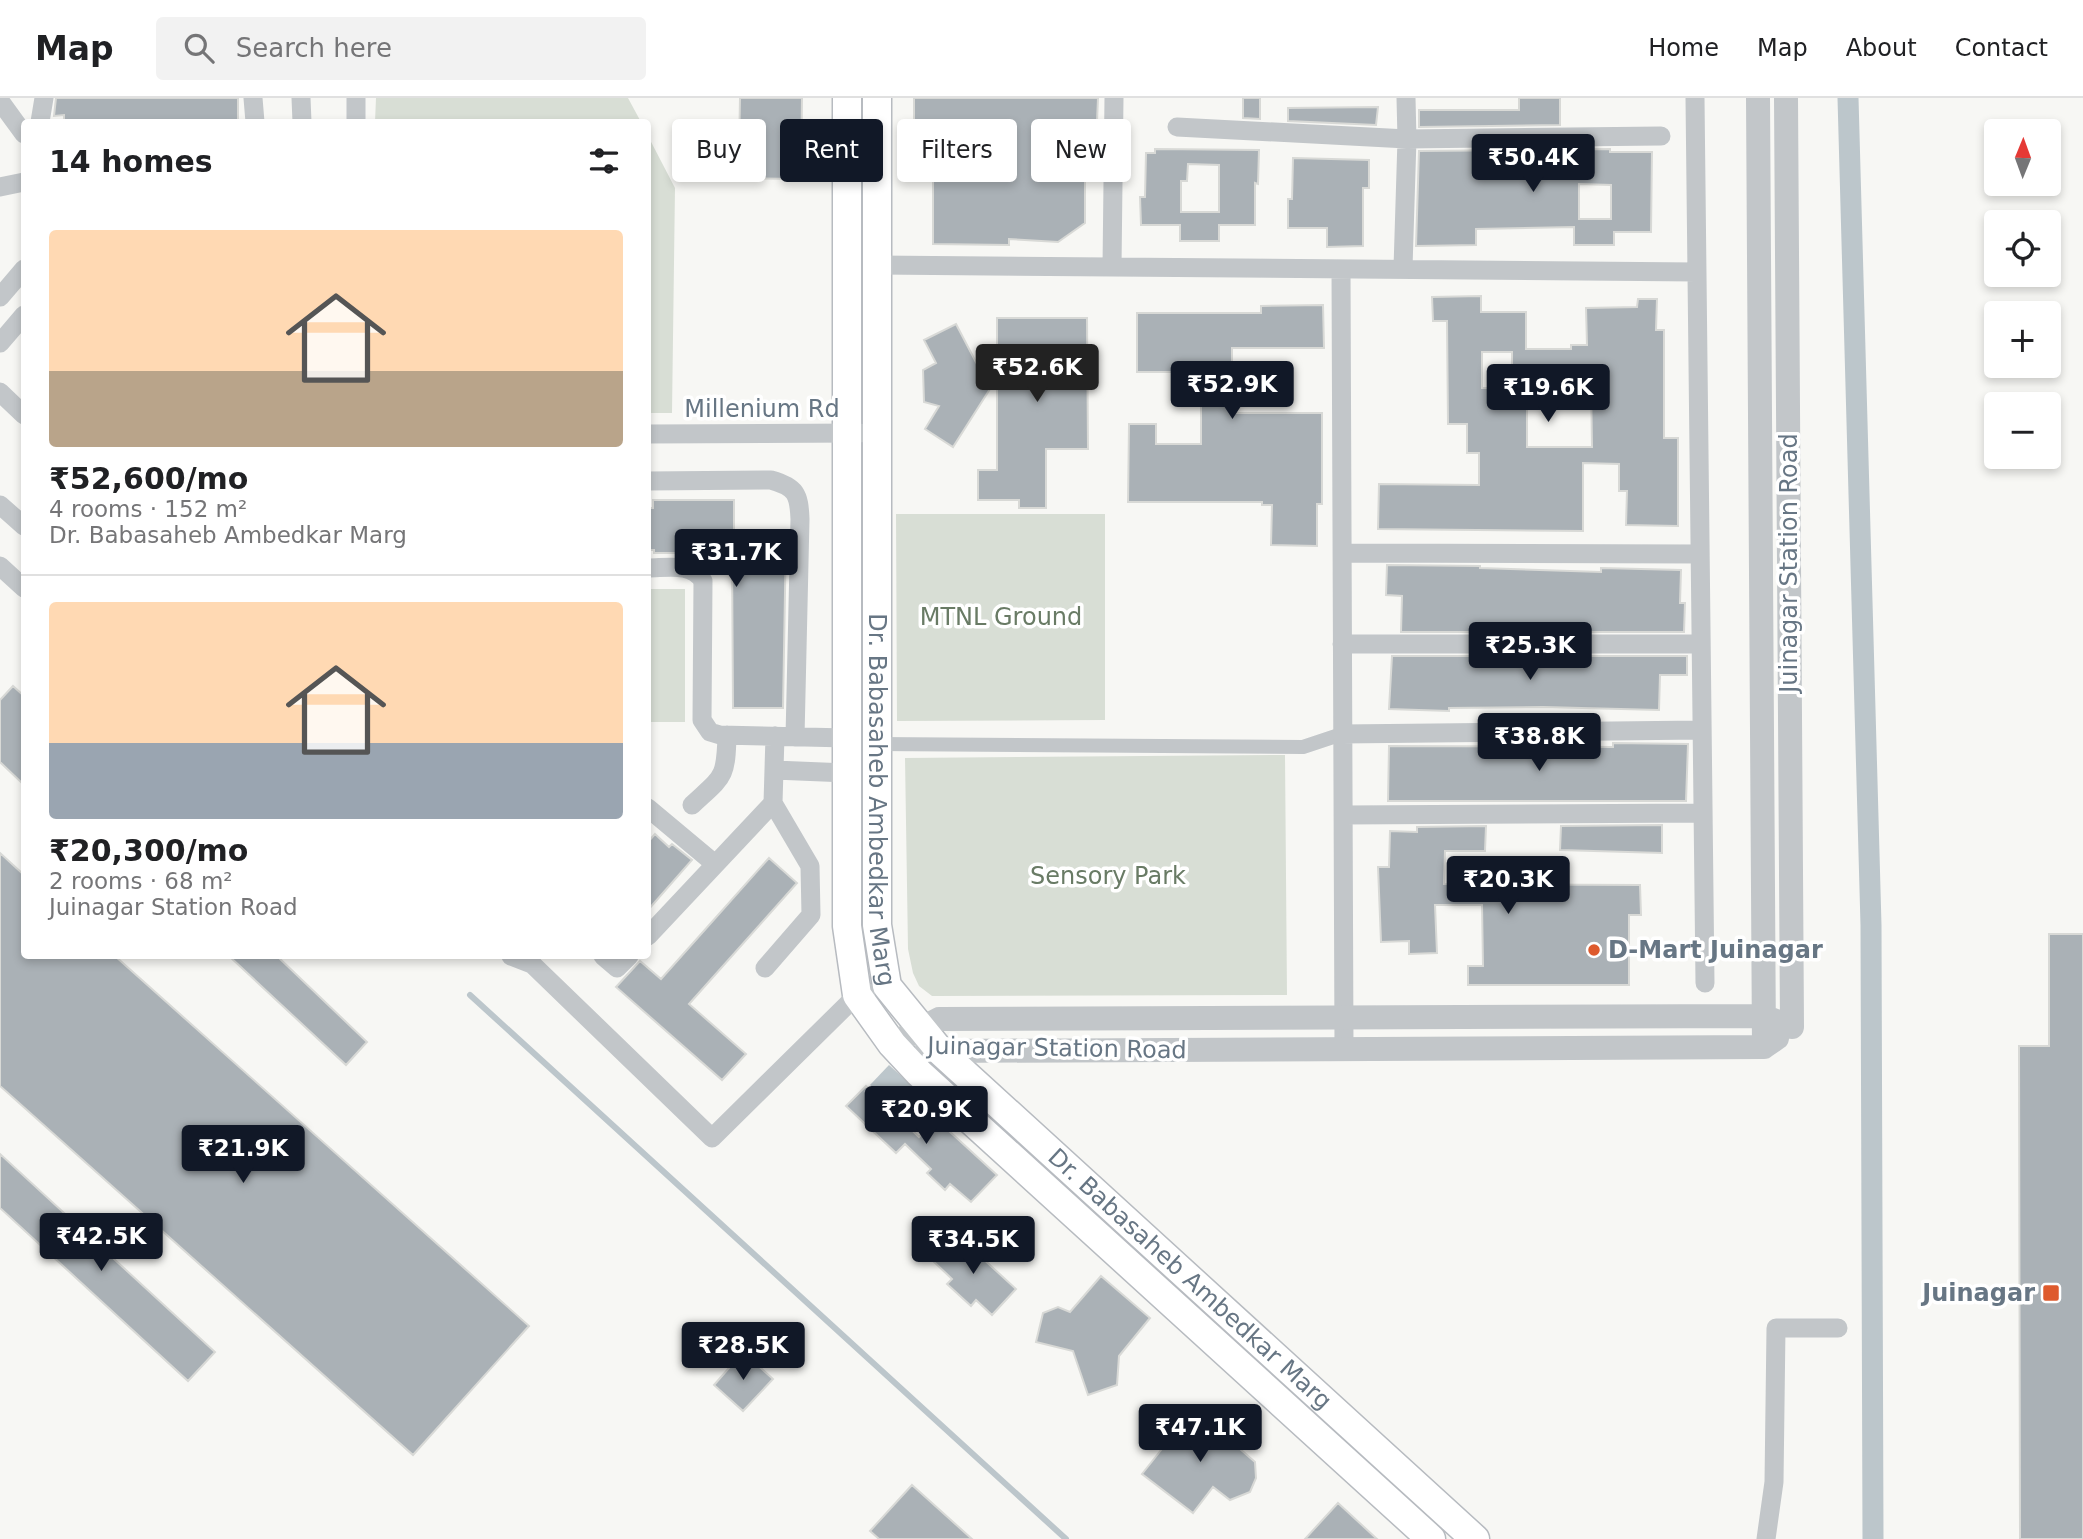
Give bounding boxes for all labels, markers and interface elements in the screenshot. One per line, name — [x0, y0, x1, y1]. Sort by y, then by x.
search box — [156, 17, 646, 80]
text: Map — [35, 29, 114, 68]
icon: search — [180, 29, 218, 67]
text: Search here — [236, 33, 392, 63]
text: Home — [1648, 34, 1719, 62]
text: Map — [1757, 34, 1808, 62]
text: About — [1846, 34, 1917, 62]
text: Contact — [1955, 34, 2048, 62]
chip: Buy — [672, 119, 766, 182]
chip: Rent — [780, 119, 883, 182]
chip: Filters — [897, 119, 1017, 182]
chip: New — [1031, 119, 1131, 182]
north arrow — [1984, 119, 2062, 196]
map controls — [1984, 119, 2061, 469]
pin: ₹50.4K — [1476, 134, 1590, 194]
icon: filters — [585, 142, 623, 180]
text: 14 homes — [49, 144, 213, 179]
text: ₹50.4K — [1488, 144, 1578, 170]
button: locate — [1984, 210, 2061, 287]
icon: home — [273, 275, 399, 401]
button: + — [1984, 301, 2061, 378]
pin: ₹52.6K — [980, 344, 1094, 404]
text: ₹52.6K — [992, 354, 1082, 380]
pin: ₹52.9K — [1175, 362, 1289, 421]
pin: ₹19.6K — [1491, 364, 1605, 424]
text: ₹52.9K — [1187, 371, 1277, 397]
text: ₹19.6K — [1503, 374, 1593, 400]
button: − — [1984, 392, 2061, 469]
street label: Millenium Rd — [684, 395, 840, 423]
street label: Juinagar Station Road — [1775, 433, 1803, 695]
text: ₹52,600/mo — [49, 461, 248, 496]
text: 4 rooms · 152 m² — [49, 496, 247, 522]
text: Dr. Babasaheb Ambedkar Marg — [49, 522, 407, 548]
pin: ₹31.7K — [679, 530, 793, 589]
text: ₹31.7K — [691, 539, 781, 565]
park label: MTNL Ground — [920, 603, 1082, 631]
street label: Dr. Babasaheb Ambedkar Marg — [863, 613, 901, 988]
pin: ₹25.3K — [1473, 622, 1587, 682]
text: ₹25.3K — [1485, 632, 1575, 658]
icon: home — [273, 647, 399, 773]
pin: ₹38.8K — [1482, 714, 1596, 773]
text: ₹38.8K — [1494, 723, 1584, 749]
text: ₹20,300/mo — [49, 833, 248, 868]
pin: ₹20.3K — [1451, 856, 1565, 916]
park label: Sensory Park — [1030, 862, 1186, 890]
text: ₹20.3K — [1463, 866, 1553, 892]
text: 2 rooms · 68 m² — [49, 868, 233, 894]
text: Juinagar Station Road — [49, 894, 298, 920]
place label: D-Mart Juinagar — [1608, 936, 1823, 964]
marker: D-Mart Juinagar — [1586, 942, 1602, 958]
street label: Juinagar Station Road — [925, 1032, 1187, 1064]
pin: ₹20.9K — [869, 1086, 983, 1146]
text: ₹20.9K — [881, 1096, 971, 1122]
pin: ₹21.9K — [186, 1126, 300, 1185]
text: ₹21.9K — [198, 1135, 288, 1161]
street label: Dr. Babasaheb Ambedkar Marg — [1043, 1143, 1337, 1415]
pin: ₹42.5K — [44, 1214, 158, 1273]
pin: ₹34.5K — [916, 1216, 1030, 1276]
text: ₹42.5K — [56, 1223, 146, 1249]
text: ₹34.5K — [928, 1226, 1018, 1252]
place label: Juinagar — [1920, 1279, 2035, 1307]
marker: Juinagar — [2041, 1283, 2061, 1303]
pin: ₹28.5K — [686, 1322, 800, 1382]
text: ₹28.5K — [698, 1332, 788, 1358]
pin: ₹47.1K — [1143, 1404, 1257, 1464]
text: ₹47.1K — [1155, 1414, 1245, 1440]

